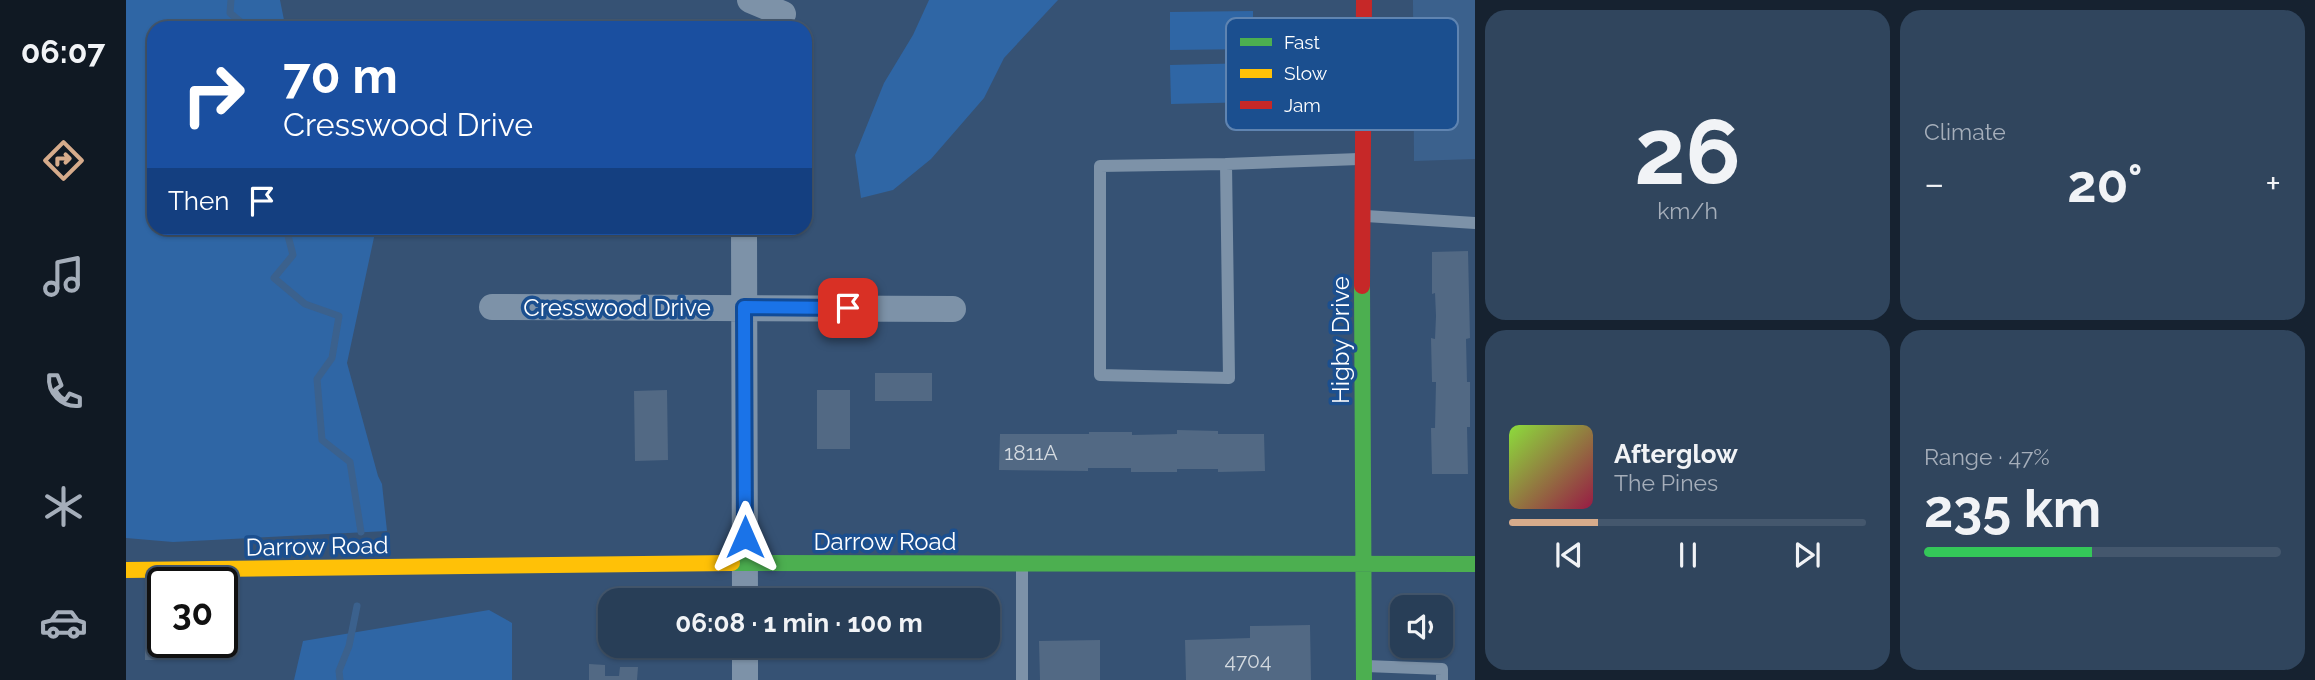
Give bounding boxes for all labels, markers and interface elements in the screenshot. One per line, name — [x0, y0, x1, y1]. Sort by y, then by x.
legend — [1226, 18, 1458, 130]
text: Fast — [1284, 31, 1320, 53]
text: 06:07 — [21, 33, 105, 70]
text: 70 m — [283, 47, 398, 104]
icon: right — [168, 49, 259, 140]
text: Slow — [1284, 62, 1328, 84]
text: Jam — [1284, 94, 1321, 116]
text: 26 — [1634, 98, 1741, 205]
text: Cresswood Drive — [283, 106, 533, 143]
text: Climate — [1924, 118, 2006, 145]
icon: directions — [39, 136, 88, 185]
text: 20° — [2067, 153, 2143, 214]
text: − — [1924, 161, 1944, 206]
text: + — [2265, 161, 2281, 206]
icon: arrive — [243, 182, 281, 220]
text: Then — [168, 186, 229, 216]
text: km/h — [1657, 197, 1718, 224]
icon: music — [39, 252, 88, 301]
street label: Higby Drive — [1326, 276, 1355, 404]
pin — [818, 278, 878, 338]
icon: arrive — [829, 289, 867, 327]
street label: Cresswood Drive — [523, 293, 711, 322]
icon: phone — [39, 367, 88, 416]
text: Afterglow — [1614, 439, 1738, 469]
house number: 1811A — [1004, 440, 1058, 465]
text: Range · 47% — [1924, 443, 2050, 470]
text: The Pines — [1614, 469, 1718, 496]
text: 235 km — [1924, 478, 2101, 539]
icon: climate — [39, 482, 88, 531]
position arrow — [708, 500, 782, 574]
street label: Darrow Road — [814, 527, 957, 556]
street label: Darrow Road — [245, 530, 389, 562]
icon: previous — [1550, 536, 1588, 574]
icon: pause — [1669, 536, 1707, 574]
icon: next — [1788, 536, 1826, 574]
speed limit sign: 30 — [147, 567, 238, 658]
map controls — [1390, 595, 1453, 658]
button: sound — [1390, 595, 1453, 658]
icon: car — [39, 598, 88, 647]
text: 06:08 · 1 min · 100 m — [675, 608, 923, 638]
house number: 4704 — [1225, 648, 1271, 673]

